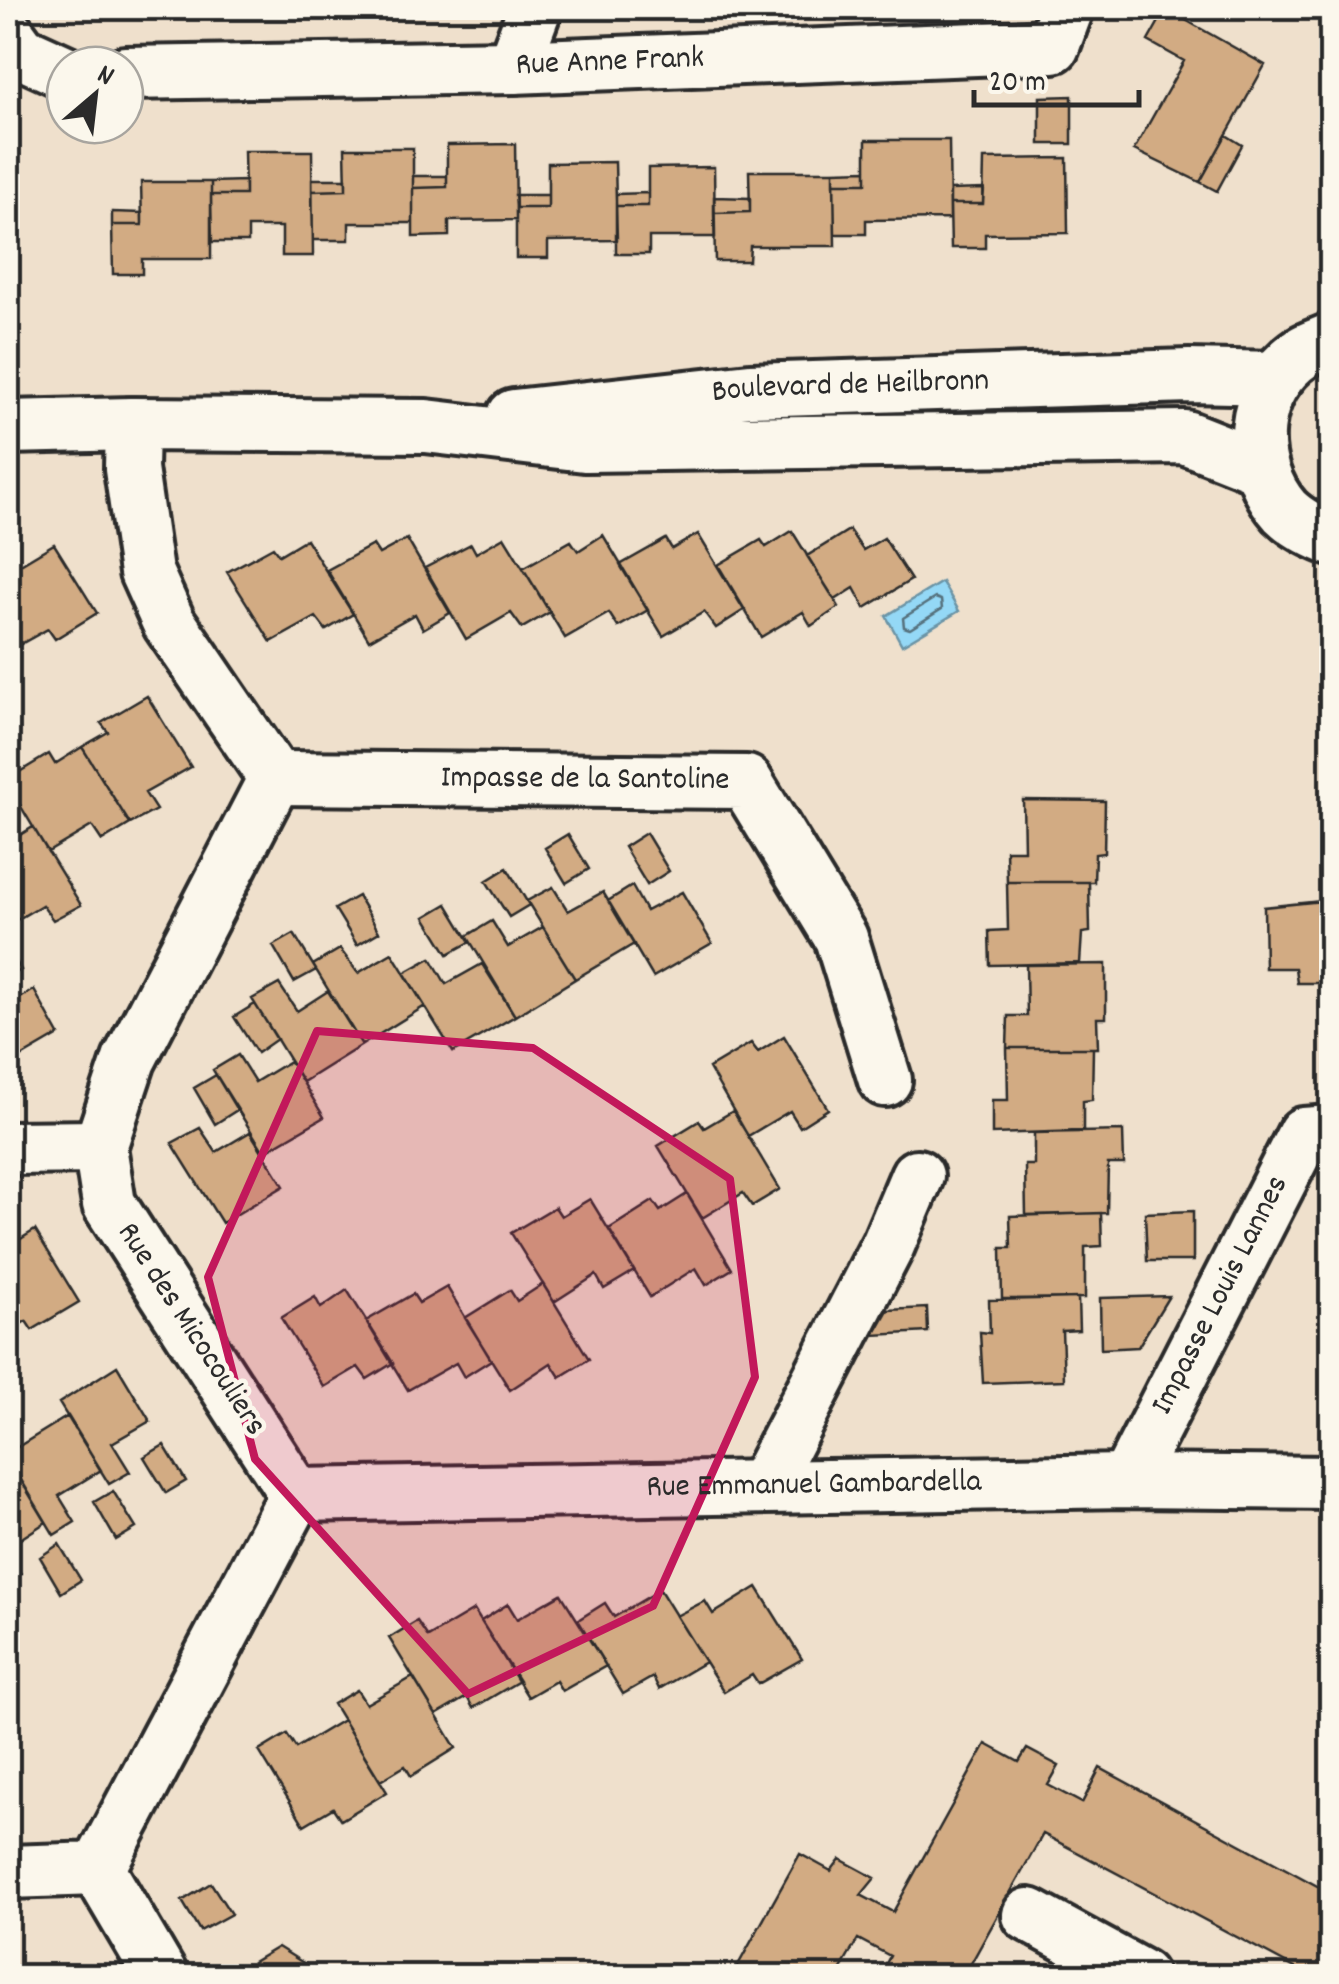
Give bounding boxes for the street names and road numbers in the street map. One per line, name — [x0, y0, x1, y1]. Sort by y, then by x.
street label: Rue Anne Frank — [515, 37, 705, 90]
street label: Boulevard de Heilbronn — [710, 359, 990, 417]
street label: Impasse de la Santoline — [440, 756, 730, 805]
street label: Impasse Louis Lannes — [1141, 1168, 1302, 1423]
street label: Rue des Micocouliers — [104, 1214, 276, 1446]
street label: Rue Emmanuel Gambardella — [646, 1460, 983, 1512]

